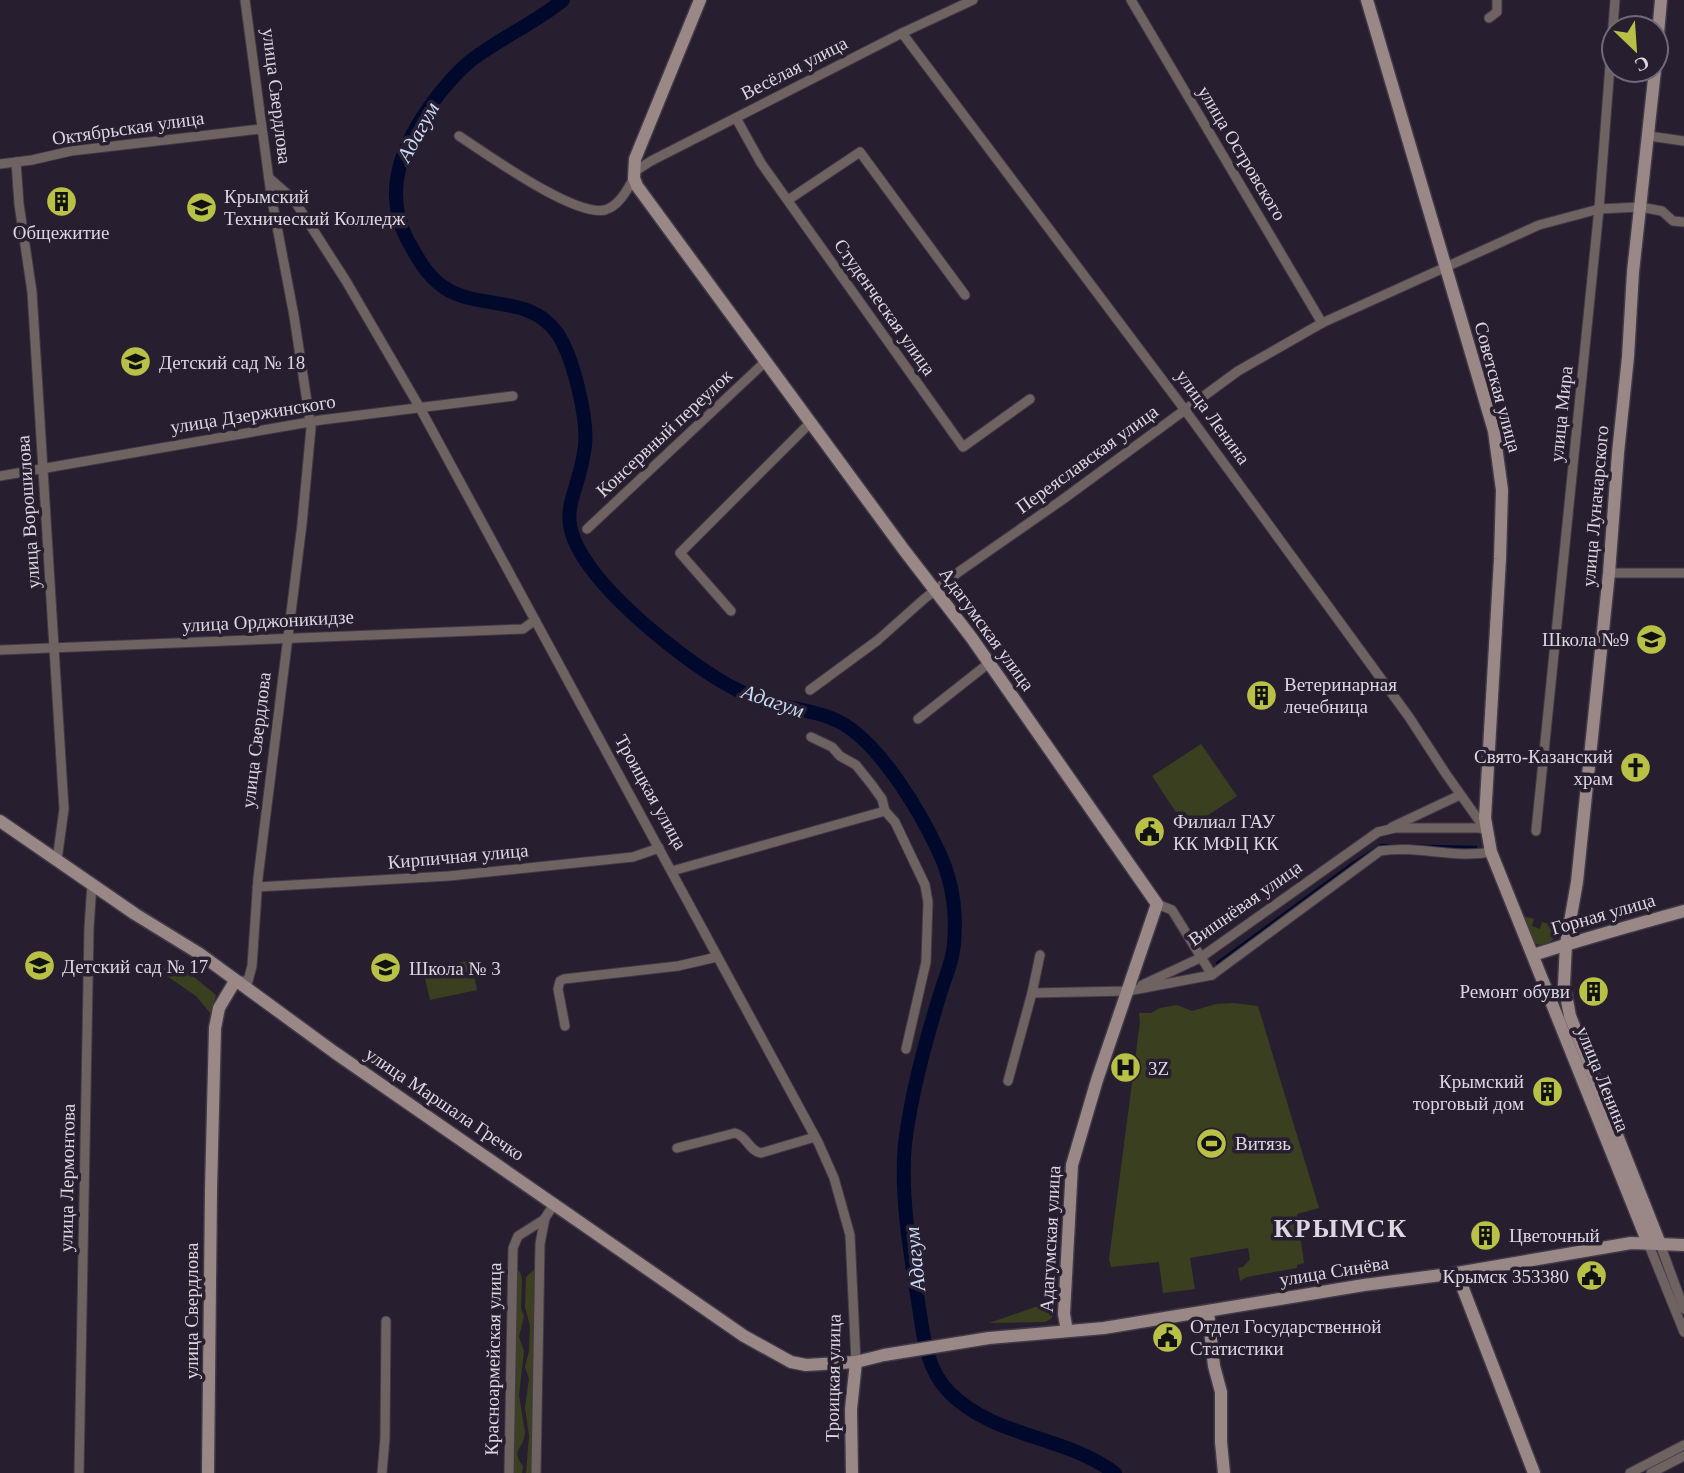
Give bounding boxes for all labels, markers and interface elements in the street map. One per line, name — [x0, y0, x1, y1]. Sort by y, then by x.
north arrow — [1600, 14, 1670, 84]
street label: улица Свердлова — [258, 27, 296, 166]
street label: Весёлая улица — [737, 32, 851, 104]
text: С — [1631, 52, 1653, 76]
street label: улица Островского — [1194, 82, 1290, 224]
water label: Адагум — [391, 98, 444, 168]
street label: Октябрьская улица — [51, 107, 206, 149]
building icon: Общежитие — [44, 184, 78, 218]
place label: Крымский Технический Колледж — [224, 186, 406, 229]
school or university icon: Крымский Технический Колледж — [184, 190, 218, 224]
place label: Общежитие — [13, 222, 109, 243]
street label: Студенческая улица — [830, 235, 940, 380]
street label: Советская улица — [1470, 319, 1526, 455]
school or university icon: Детский сад № 18 — [119, 345, 153, 379]
place label: Детский сад № 18 — [159, 352, 305, 373]
street label: Консервный переулок — [592, 364, 737, 501]
street label: улица Мира — [1546, 364, 1577, 463]
street label: улица Ленина — [1172, 366, 1255, 469]
street label: улица Дзержинского — [169, 391, 337, 437]
street label: Переяславская улица — [1012, 400, 1162, 518]
street label: улица Луначарского — [1577, 424, 1613, 588]
street label: улица Ворошилова — [12, 434, 44, 589]
street label: Адагумская улица — [935, 563, 1039, 695]
street label: улица Орджоникидзе — [182, 606, 354, 636]
school or university icon: Школа №9 — [1635, 622, 1669, 656]
place label: Школа №9 — [1542, 629, 1629, 650]
street label: улица Свердлова — [237, 670, 275, 809]
place label: Ветеринарная лечебница — [1284, 674, 1397, 717]
building icon: Ветеринарная лечебница — [1244, 678, 1278, 712]
water label: Адагум — [737, 679, 807, 723]
street label: Троицкая улица — [611, 731, 691, 854]
place label: Свято-Казанский храм — [1474, 746, 1613, 789]
church icon: Свято-Казанский храм — [1619, 750, 1653, 784]
place label: Филиал ГАУ КК МФЦ КК — [1173, 811, 1279, 854]
public building icon: Филиал ГАУ КК МФЦ КК — [1133, 815, 1167, 849]
street label: Кирпичная улица — [387, 839, 530, 873]
street label: Вишнёвая улица — [1184, 856, 1306, 950]
street label: Горная улица — [1549, 889, 1658, 939]
school or university icon: Детский сад № 17 — [22, 949, 56, 983]
school or university icon: Школа № 3 — [369, 951, 403, 985]
place label: Детский сад № 17 — [62, 956, 208, 977]
place label: Школа № 3 — [409, 958, 501, 979]
building icon: Ремонт обуви — [1576, 974, 1610, 1008]
place label: Ремонт обуви — [1459, 981, 1570, 1002]
street label: улица Ленина — [1572, 1023, 1634, 1135]
street label: улица Маршала Гречко — [362, 1043, 528, 1165]
hospital icon: 3Z — [1108, 1051, 1142, 1085]
place label: 3Z — [1148, 1058, 1169, 1079]
place label: Крымский торговый дом — [1413, 1071, 1524, 1114]
building icon: Крымский торговый дом — [1530, 1075, 1564, 1109]
street label: улица Лермонтова — [55, 1103, 79, 1252]
sports icon: Витязь — [1195, 1126, 1229, 1160]
place label: Витязь — [1235, 1133, 1291, 1154]
street label: Адагумская улица — [1036, 1164, 1064, 1313]
district label: КРЫМСК — [1274, 1214, 1408, 1243]
building icon: Цветочный — [1469, 1218, 1503, 1252]
place label: Цветочный — [1509, 1225, 1600, 1246]
water label: Адагум — [900, 1226, 931, 1294]
street label: улица Свердлова — [181, 1242, 202, 1379]
street label: улица Синёва — [1278, 1252, 1391, 1290]
public building icon: Крымск 353380 — [1575, 1259, 1609, 1293]
street label: Красноармейская улица — [481, 1262, 505, 1456]
place label: Крымск 353380 — [1443, 1266, 1569, 1287]
street label: Троицкая улица — [821, 1313, 845, 1442]
place label: Отдел Государственной Статистики — [1190, 1316, 1382, 1359]
public building icon: Отдел Государственной Статистики — [1150, 1320, 1184, 1354]

